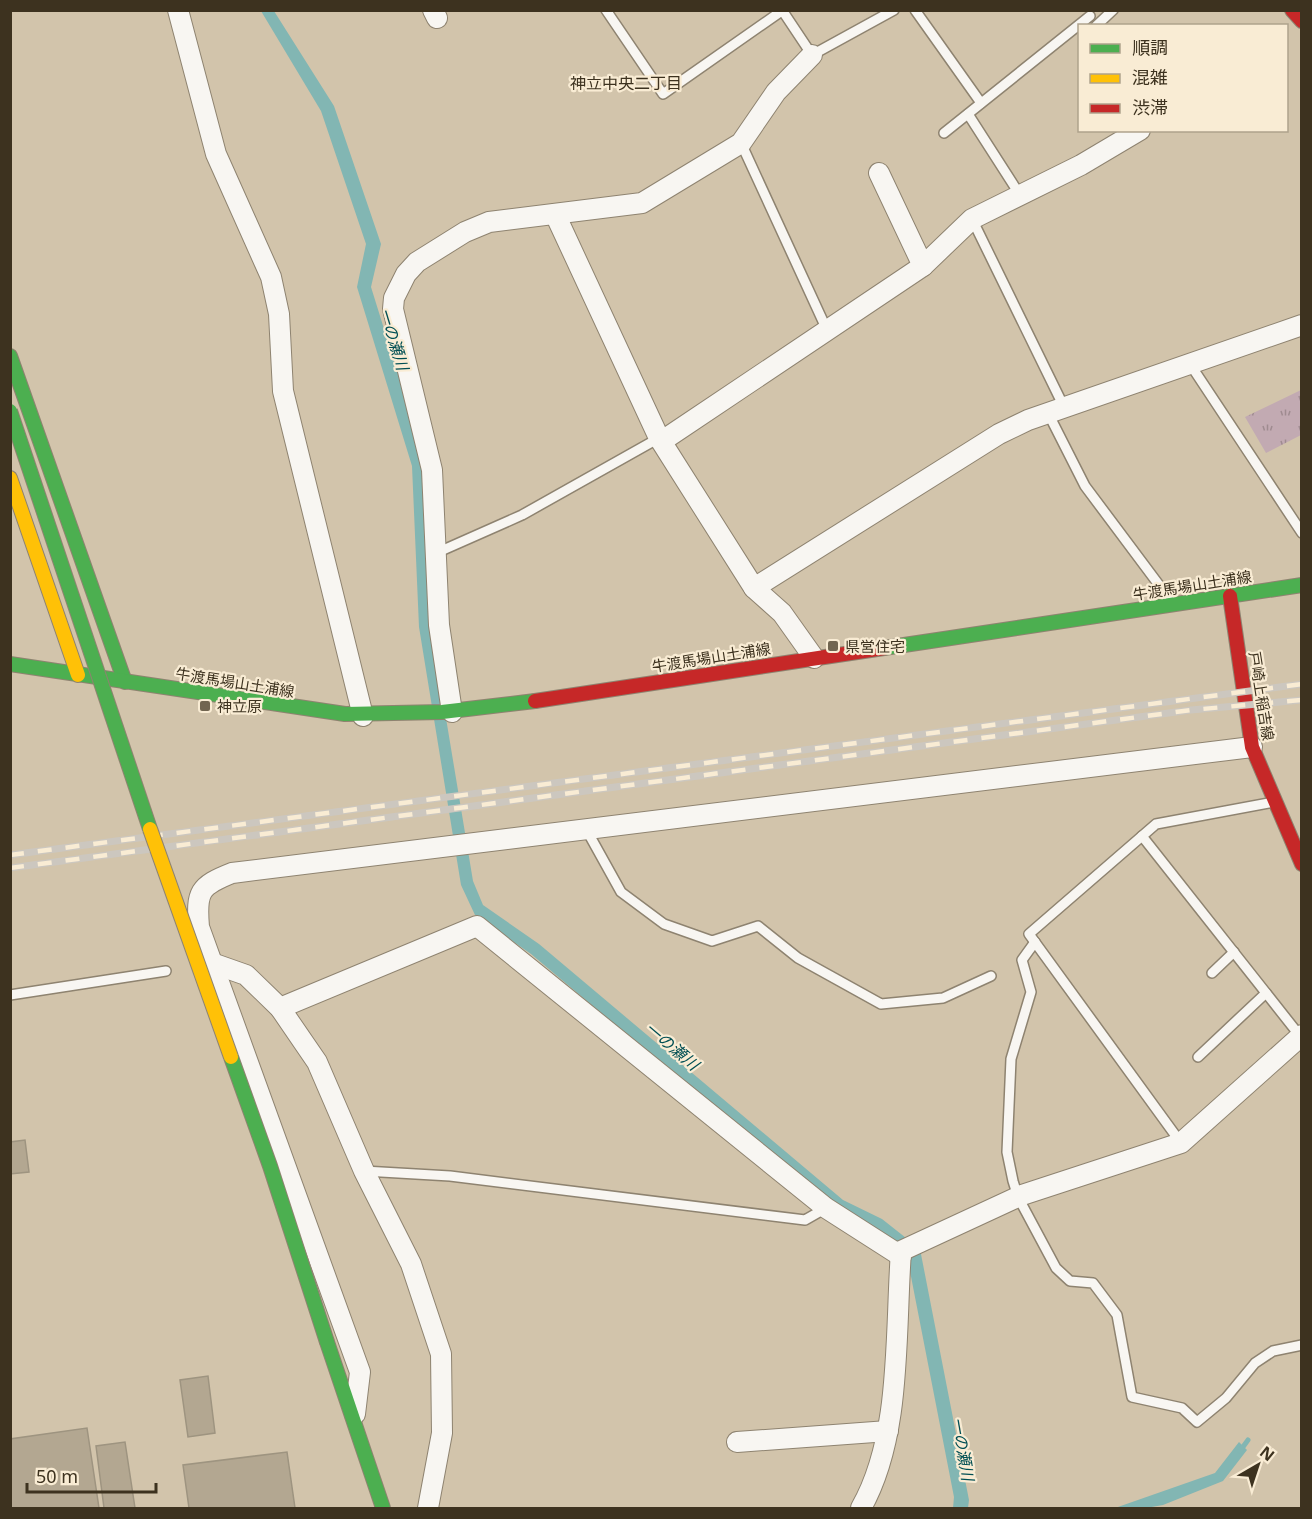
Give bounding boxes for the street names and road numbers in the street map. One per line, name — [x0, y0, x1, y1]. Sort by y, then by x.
street label: 牛渡馬場山土浦線 — [1131, 566, 1253, 604]
street label: 牛渡馬場山土浦線 — [650, 638, 772, 676]
street label: 戸崎上稲吉線 — [1245, 650, 1279, 742]
street label: 牛渡馬場山土浦線 — [174, 663, 296, 701]

